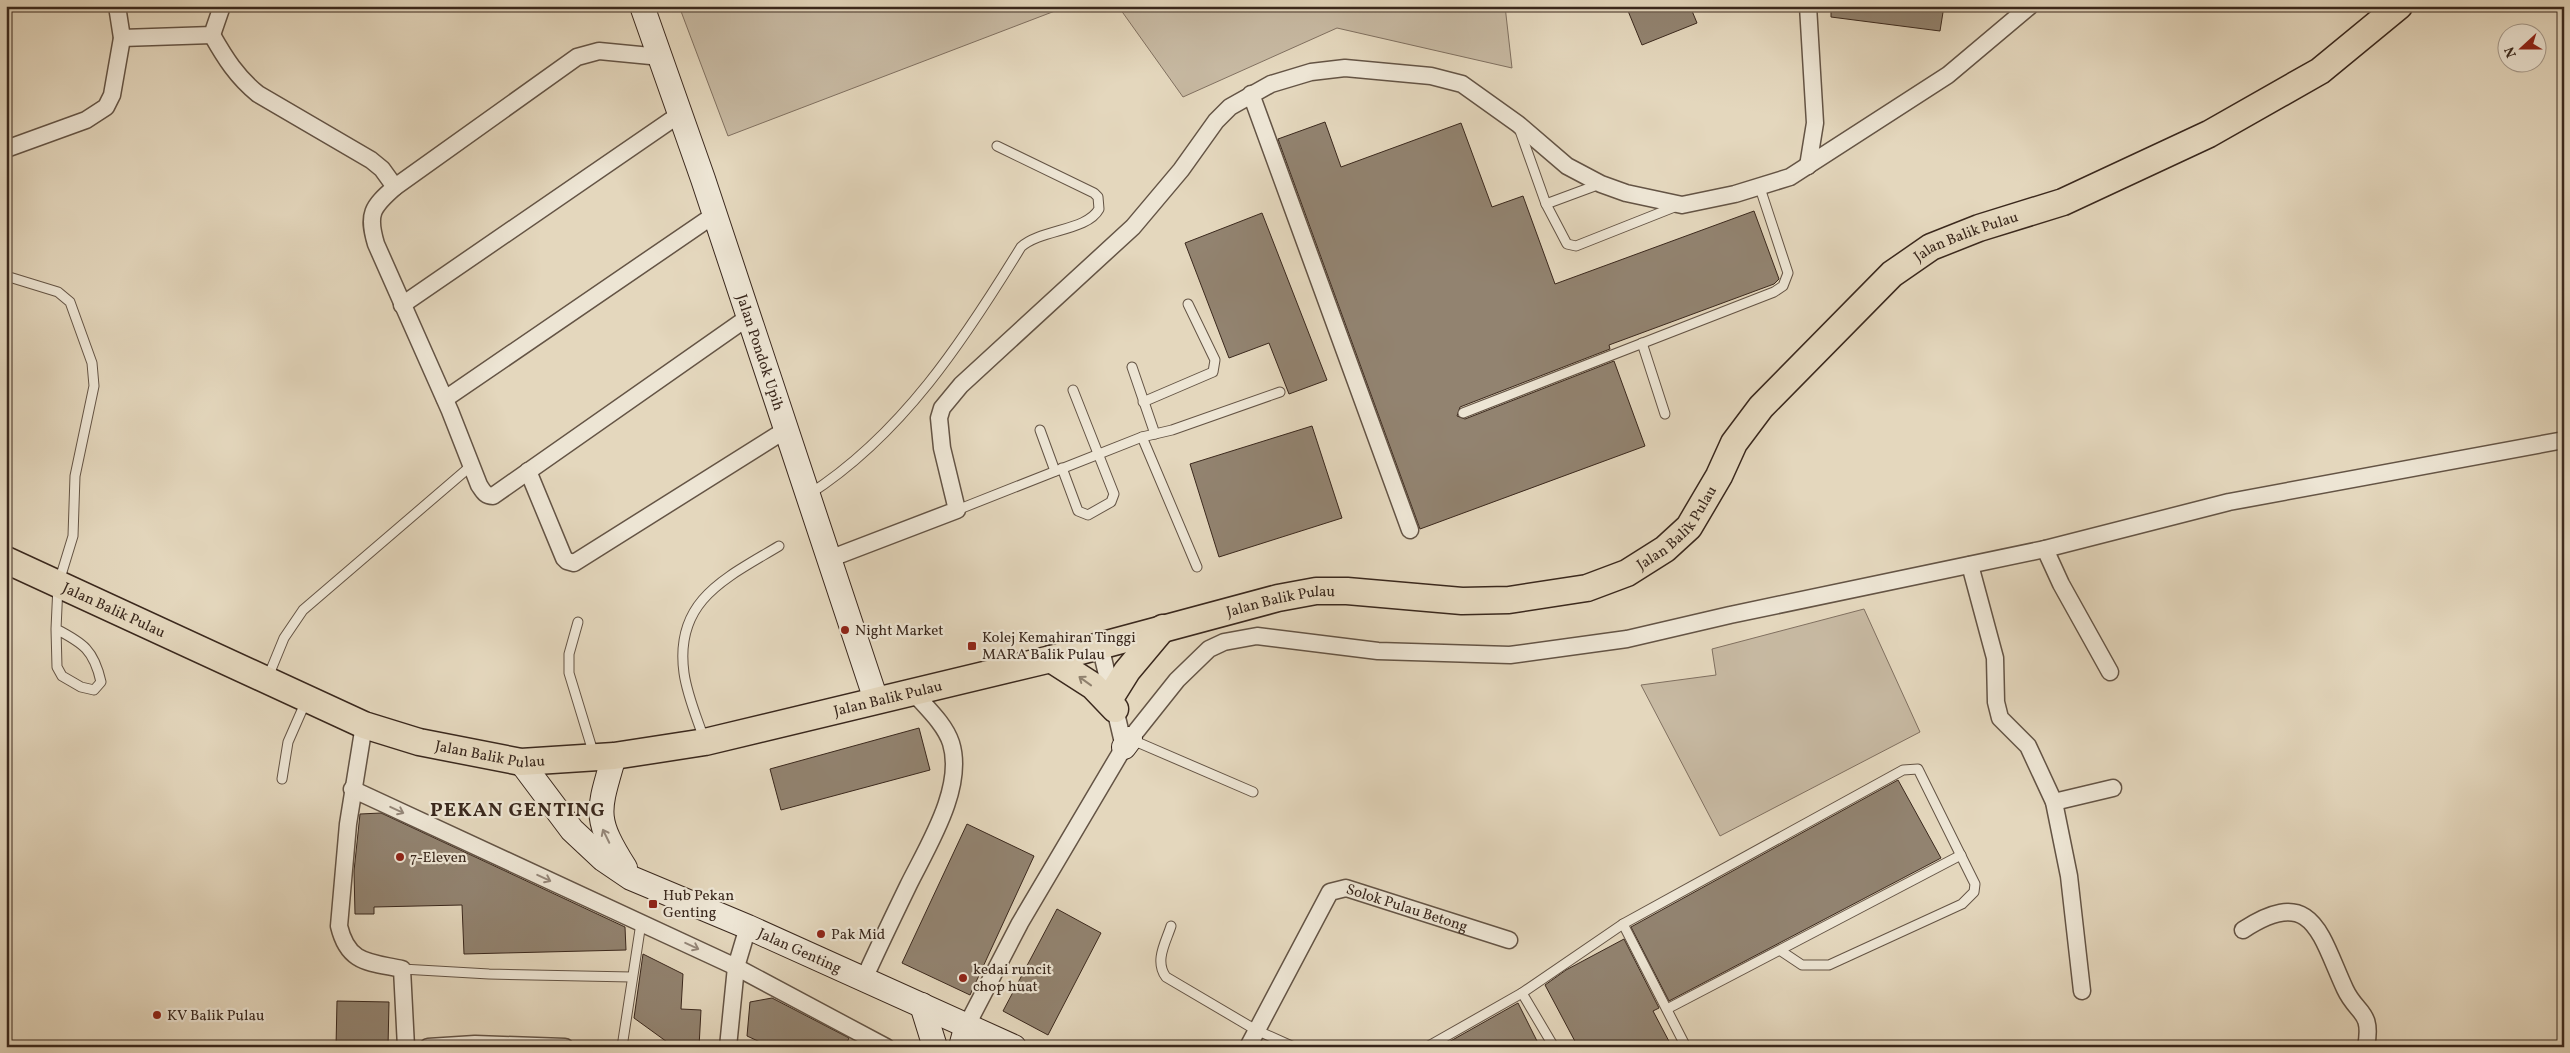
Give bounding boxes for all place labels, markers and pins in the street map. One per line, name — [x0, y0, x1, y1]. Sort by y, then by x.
place label: Night Market — [855, 621, 944, 642]
marker: Night Market — [839, 624, 851, 636]
place label: Kolej Kemahiran Tinggi MARA Balik Pulau — [982, 628, 1136, 666]
marker: Kolej Kemahiran Tinggi MARA Balik Pulau — [966, 640, 978, 652]
place label: 7-Eleven — [410, 848, 467, 869]
marker: 7-Eleven — [394, 851, 406, 863]
place label: Hub Pekan Genting — [663, 886, 734, 924]
marker: Hub Pekan Genting — [647, 898, 659, 910]
place label: Pak Mid — [831, 925, 885, 946]
marker: Pak Mid — [815, 928, 827, 940]
place label: kedai runcit chop huat — [973, 960, 1052, 998]
marker: kedai runcit chop huat — [957, 972, 969, 984]
place label: KV Balik Pulau — [167, 1006, 264, 1027]
marker: KV Balik Pulau — [151, 1009, 163, 1021]

